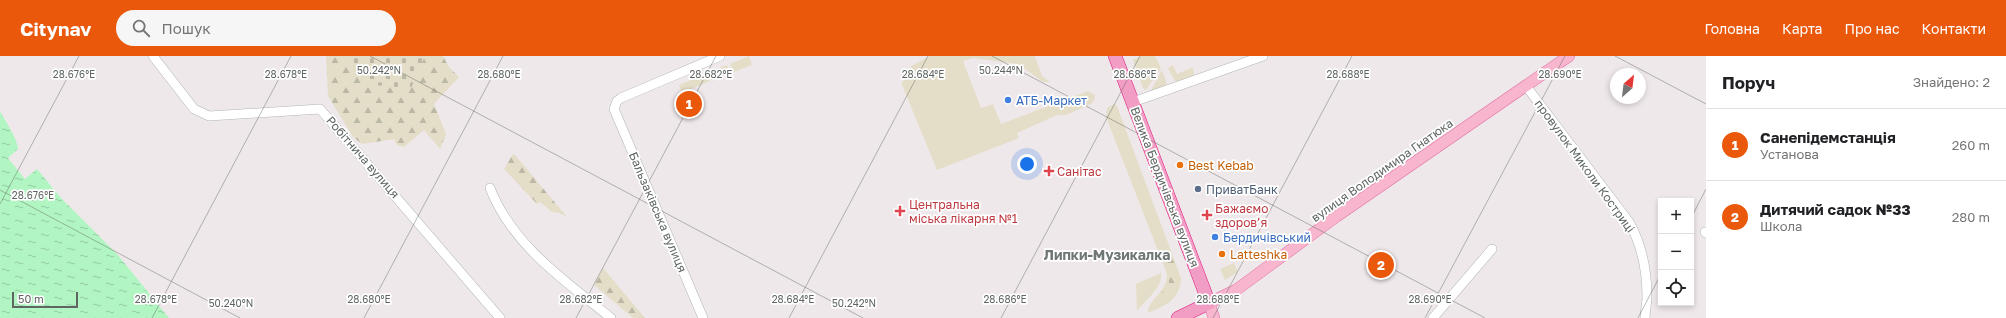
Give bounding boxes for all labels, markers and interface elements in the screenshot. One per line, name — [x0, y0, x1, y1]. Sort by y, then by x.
search box — [116, 10, 396, 46]
text: Citynav — [20, 17, 92, 40]
icon: search — [130, 17, 152, 39]
text: Пошук — [162, 19, 211, 37]
text: Головна — [1704, 20, 1760, 37]
text: Карта — [1782, 20, 1823, 37]
text: Про нас — [1845, 20, 1900, 37]
text: Контакти — [1922, 20, 1986, 37]
text: 50.242°N — [357, 64, 401, 76]
text: 50.244°N — [979, 64, 1023, 76]
text: 28.676°E — [53, 68, 95, 80]
text: 28.678°E — [265, 68, 307, 80]
text: 28.680°E — [477, 68, 521, 80]
text: 28.682°E — [690, 68, 732, 80]
text: 28.684°E — [902, 68, 944, 80]
text: 28.686°E — [1113, 68, 1157, 80]
text: 28.688°E — [1326, 68, 1370, 80]
text: 28.690°E — [1538, 68, 1582, 80]
north arrow — [1610, 68, 1646, 104]
text: Поруч — [1722, 72, 1775, 93]
text: Знайдено: 2 — [1913, 74, 1990, 90]
pin: 1 — [676, 89, 702, 119]
place label: АТБ-Маркет — [1016, 93, 1087, 108]
marker: АТБ-Маркет — [1003, 95, 1013, 105]
street label: провулок Миколи Костриці — [1532, 97, 1638, 235]
street label: Велика Бердичівська вулиця — [1127, 105, 1203, 269]
street label: Робітнича вулиця — [323, 113, 403, 201]
street label: вулиця Володимира Гнатюка — [1308, 115, 1456, 225]
text: Санепідемстанція — [1760, 128, 1896, 146]
text: 1 — [1732, 137, 1738, 153]
text: 260 m — [1952, 137, 1990, 153]
text: Установа — [1760, 146, 1819, 162]
street label: Бальзаківська вулиця — [626, 150, 690, 274]
your location — [1017, 154, 1037, 174]
place label: Best Kebab — [1188, 158, 1254, 173]
marker: Best Kebab — [1175, 160, 1185, 170]
place label: Санітас — [1057, 164, 1102, 179]
marker: Санітас — [1044, 166, 1054, 176]
place label: ПриватБанк — [1206, 182, 1278, 197]
marker: ПриватБанк — [1193, 184, 1203, 194]
text: 28.676°E — [12, 189, 54, 201]
place label: Центральна міська лікарня №1 — [909, 197, 1018, 226]
map controls — [1658, 198, 1694, 306]
button: + — [1658, 198, 1694, 234]
text: Дитячий садок №33 — [1760, 200, 1911, 218]
place label: Бажаємо здоровʼя — [1215, 201, 1268, 230]
marker: Центральна міська лікарня №1 — [894, 205, 906, 217]
text: 2 — [1731, 209, 1739, 225]
text: 280 m — [1952, 209, 1990, 225]
marker: Бажаємо здоровʼя — [1202, 210, 1212, 220]
text: Школа — [1760, 218, 1802, 234]
place label: Бердичівський — [1223, 230, 1311, 245]
marker: Бердичівський — [1210, 232, 1220, 242]
button: − — [1658, 234, 1694, 270]
district label: Липки-Музикалка — [1044, 246, 1170, 263]
place label: Latteshka — [1230, 247, 1287, 262]
marker: Latteshka — [1217, 249, 1227, 259]
pin: 2 — [1368, 250, 1394, 280]
button: locate — [1658, 270, 1694, 306]
scale bar — [12, 290, 78, 309]
text: 50 m — [18, 292, 44, 305]
text: 28.678°E — [135, 293, 177, 305]
text: 28.680°E — [347, 293, 391, 305]
text: 28.682°E — [560, 293, 602, 305]
text: 28.684°E — [772, 293, 814, 305]
text: 28.686°E — [983, 293, 1027, 305]
text: 28.688°E — [1196, 293, 1240, 305]
text: 28.690°E — [1408, 293, 1452, 305]
text: 50.240°N — [209, 297, 253, 309]
text: 50.242°N — [832, 297, 876, 309]

